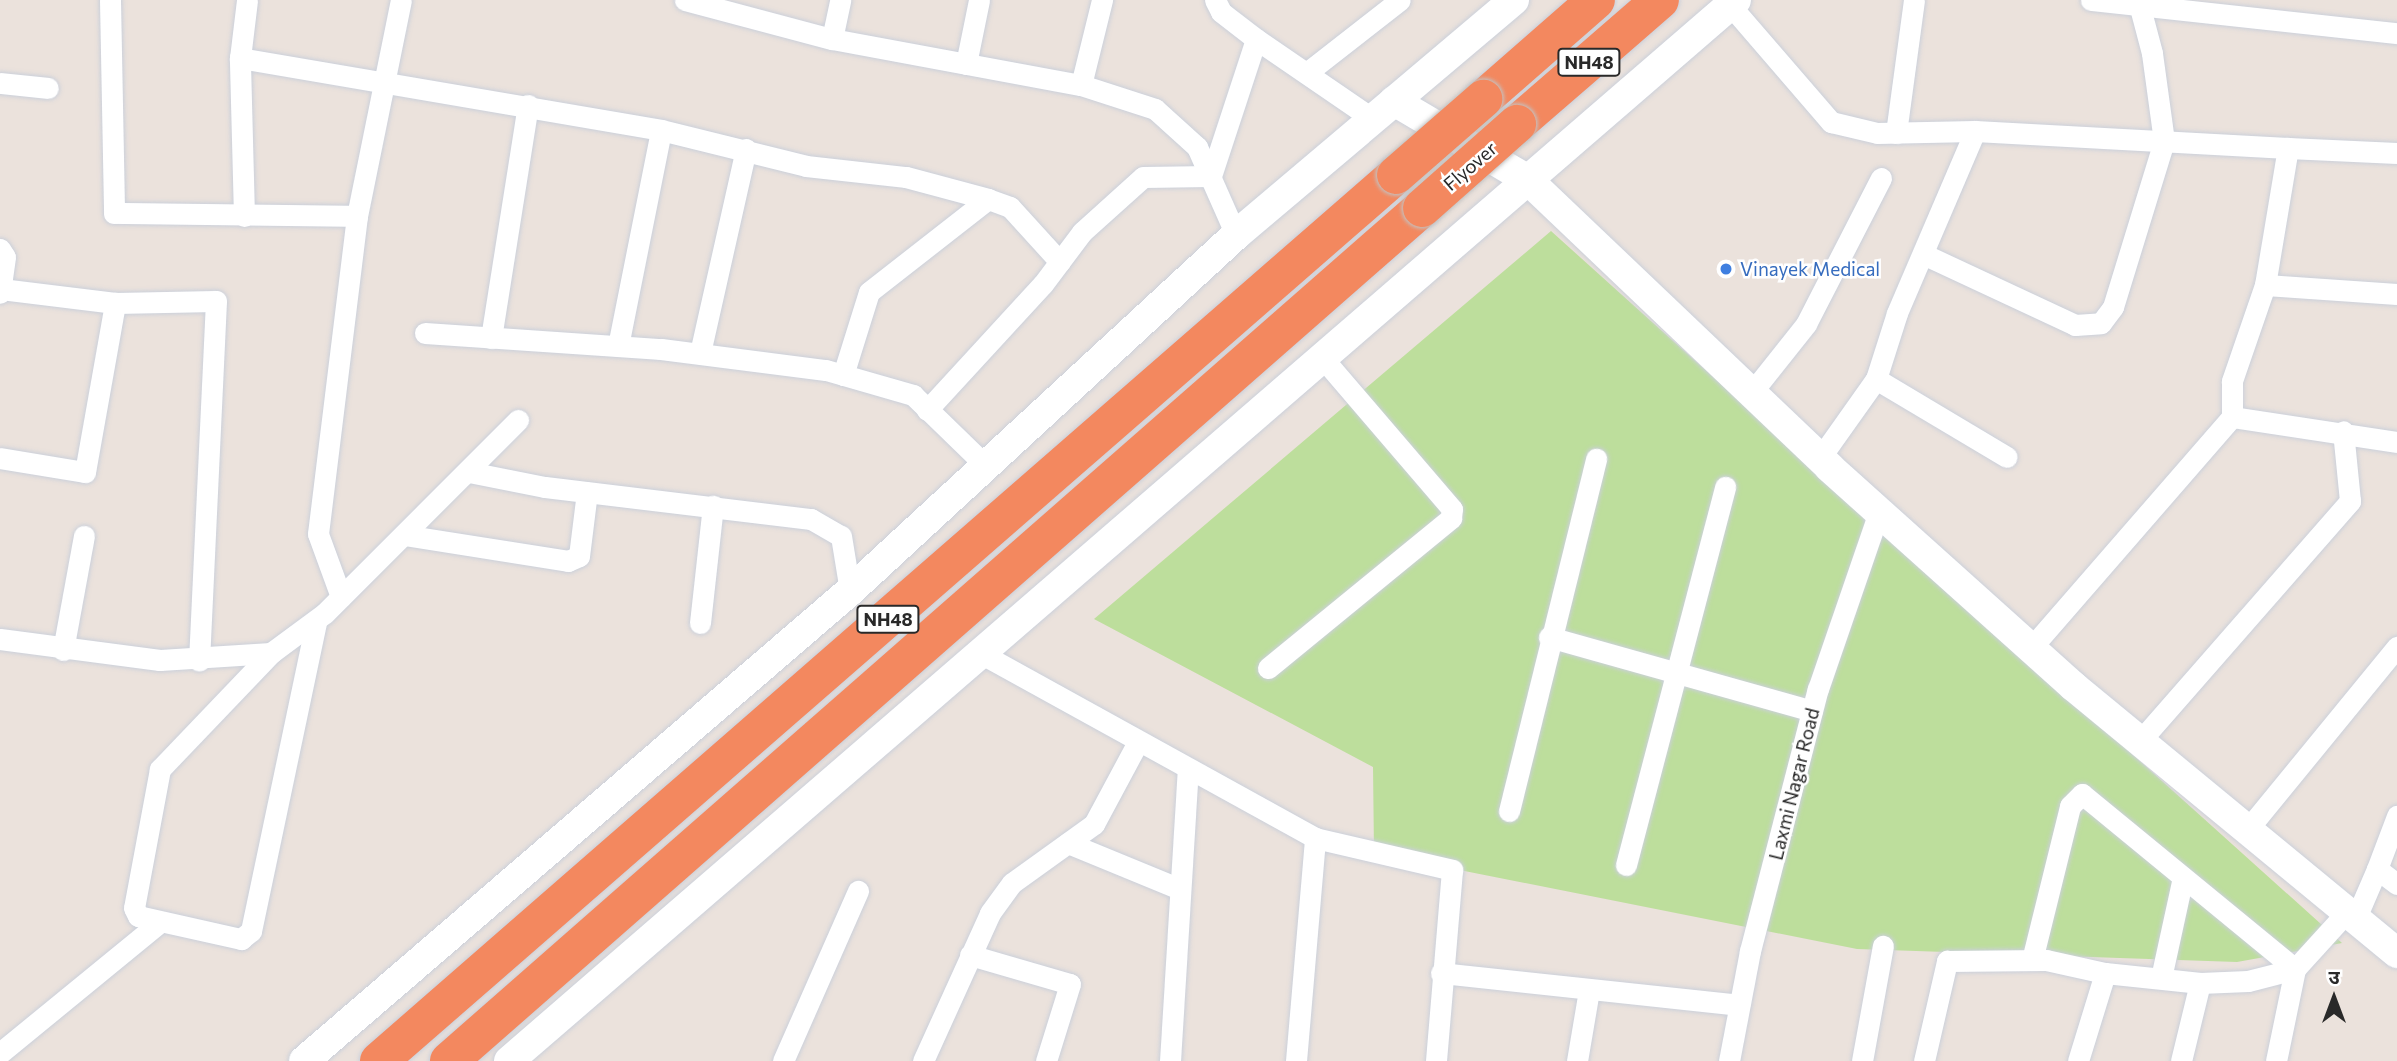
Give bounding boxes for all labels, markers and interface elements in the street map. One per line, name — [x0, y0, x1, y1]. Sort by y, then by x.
road number: NH48 — [1556, 48, 1622, 76]
street label: Flyover — [1439, 137, 1501, 195]
place label: Vinayek Medical — [1740, 258, 1880, 280]
marker: Vinayek Medical — [1718, 261, 1734, 277]
road number: NH48 — [855, 604, 921, 634]
street label: Laxmi Nagar Road — [1764, 706, 1824, 862]
north arrow — [2299, 963, 2369, 1033]
text: उ — [2328, 965, 2340, 988]

